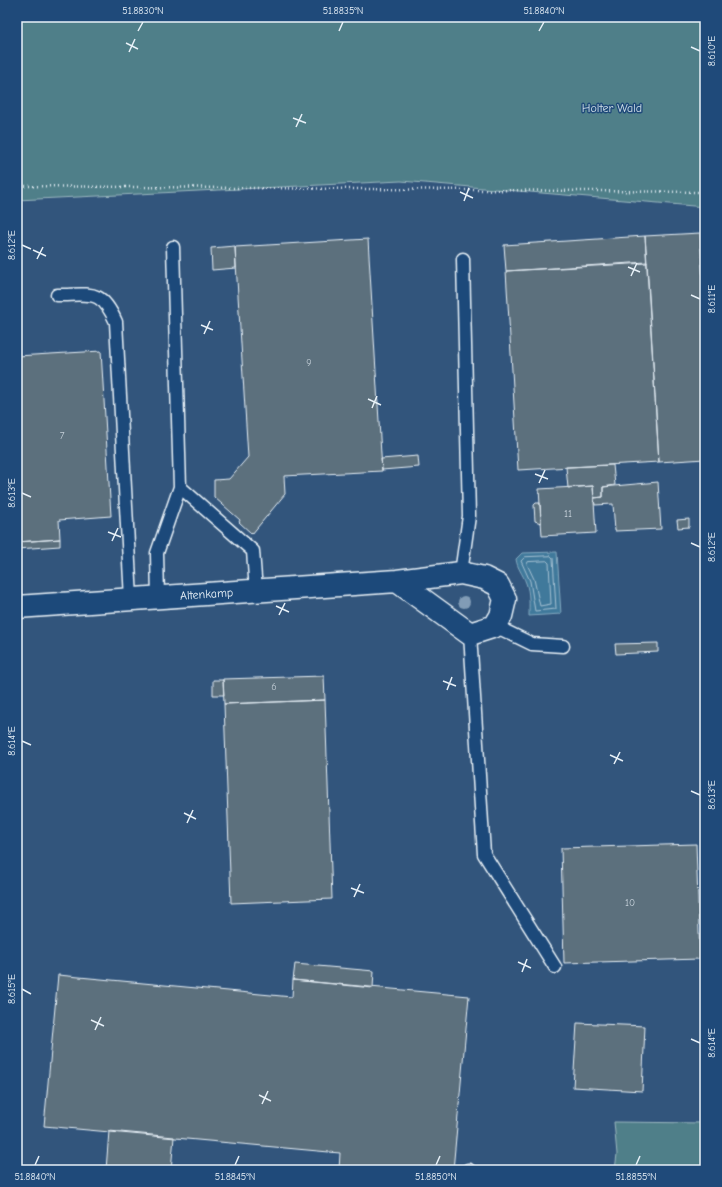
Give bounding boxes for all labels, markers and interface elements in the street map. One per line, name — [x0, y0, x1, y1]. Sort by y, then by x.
text: 51.8830°N — [122, 5, 164, 17]
text: 51.8835°N — [323, 5, 363, 17]
text: 51.8840°N — [523, 5, 565, 17]
text: 8.610°E — [706, 36, 718, 66]
park label: Holter Wald — [582, 101, 642, 115]
text: 8.612°E — [6, 230, 18, 260]
text: 8.611°E — [706, 285, 718, 313]
house number: 9 — [306, 357, 312, 369]
house number: 7 — [60, 430, 65, 442]
text: 8.613°E — [6, 478, 18, 508]
house number: 11 — [564, 508, 572, 520]
text: 8.612°E — [706, 532, 718, 562]
street label: Altenkamp — [179, 585, 234, 603]
house number: 6 — [271, 681, 277, 693]
text: 8.614°E — [6, 726, 18, 756]
text: 8.613°E — [706, 780, 718, 810]
house number: 10 — [625, 897, 635, 909]
text: 8.615°E — [6, 974, 18, 1004]
text: 8.614°E — [706, 1028, 718, 1058]
text: 51.8840°N — [14, 1171, 56, 1183]
text: 51.8845°N — [215, 1171, 255, 1183]
text: 51.8850°N — [415, 1171, 457, 1183]
text: 51.8855°N — [615, 1171, 657, 1183]

